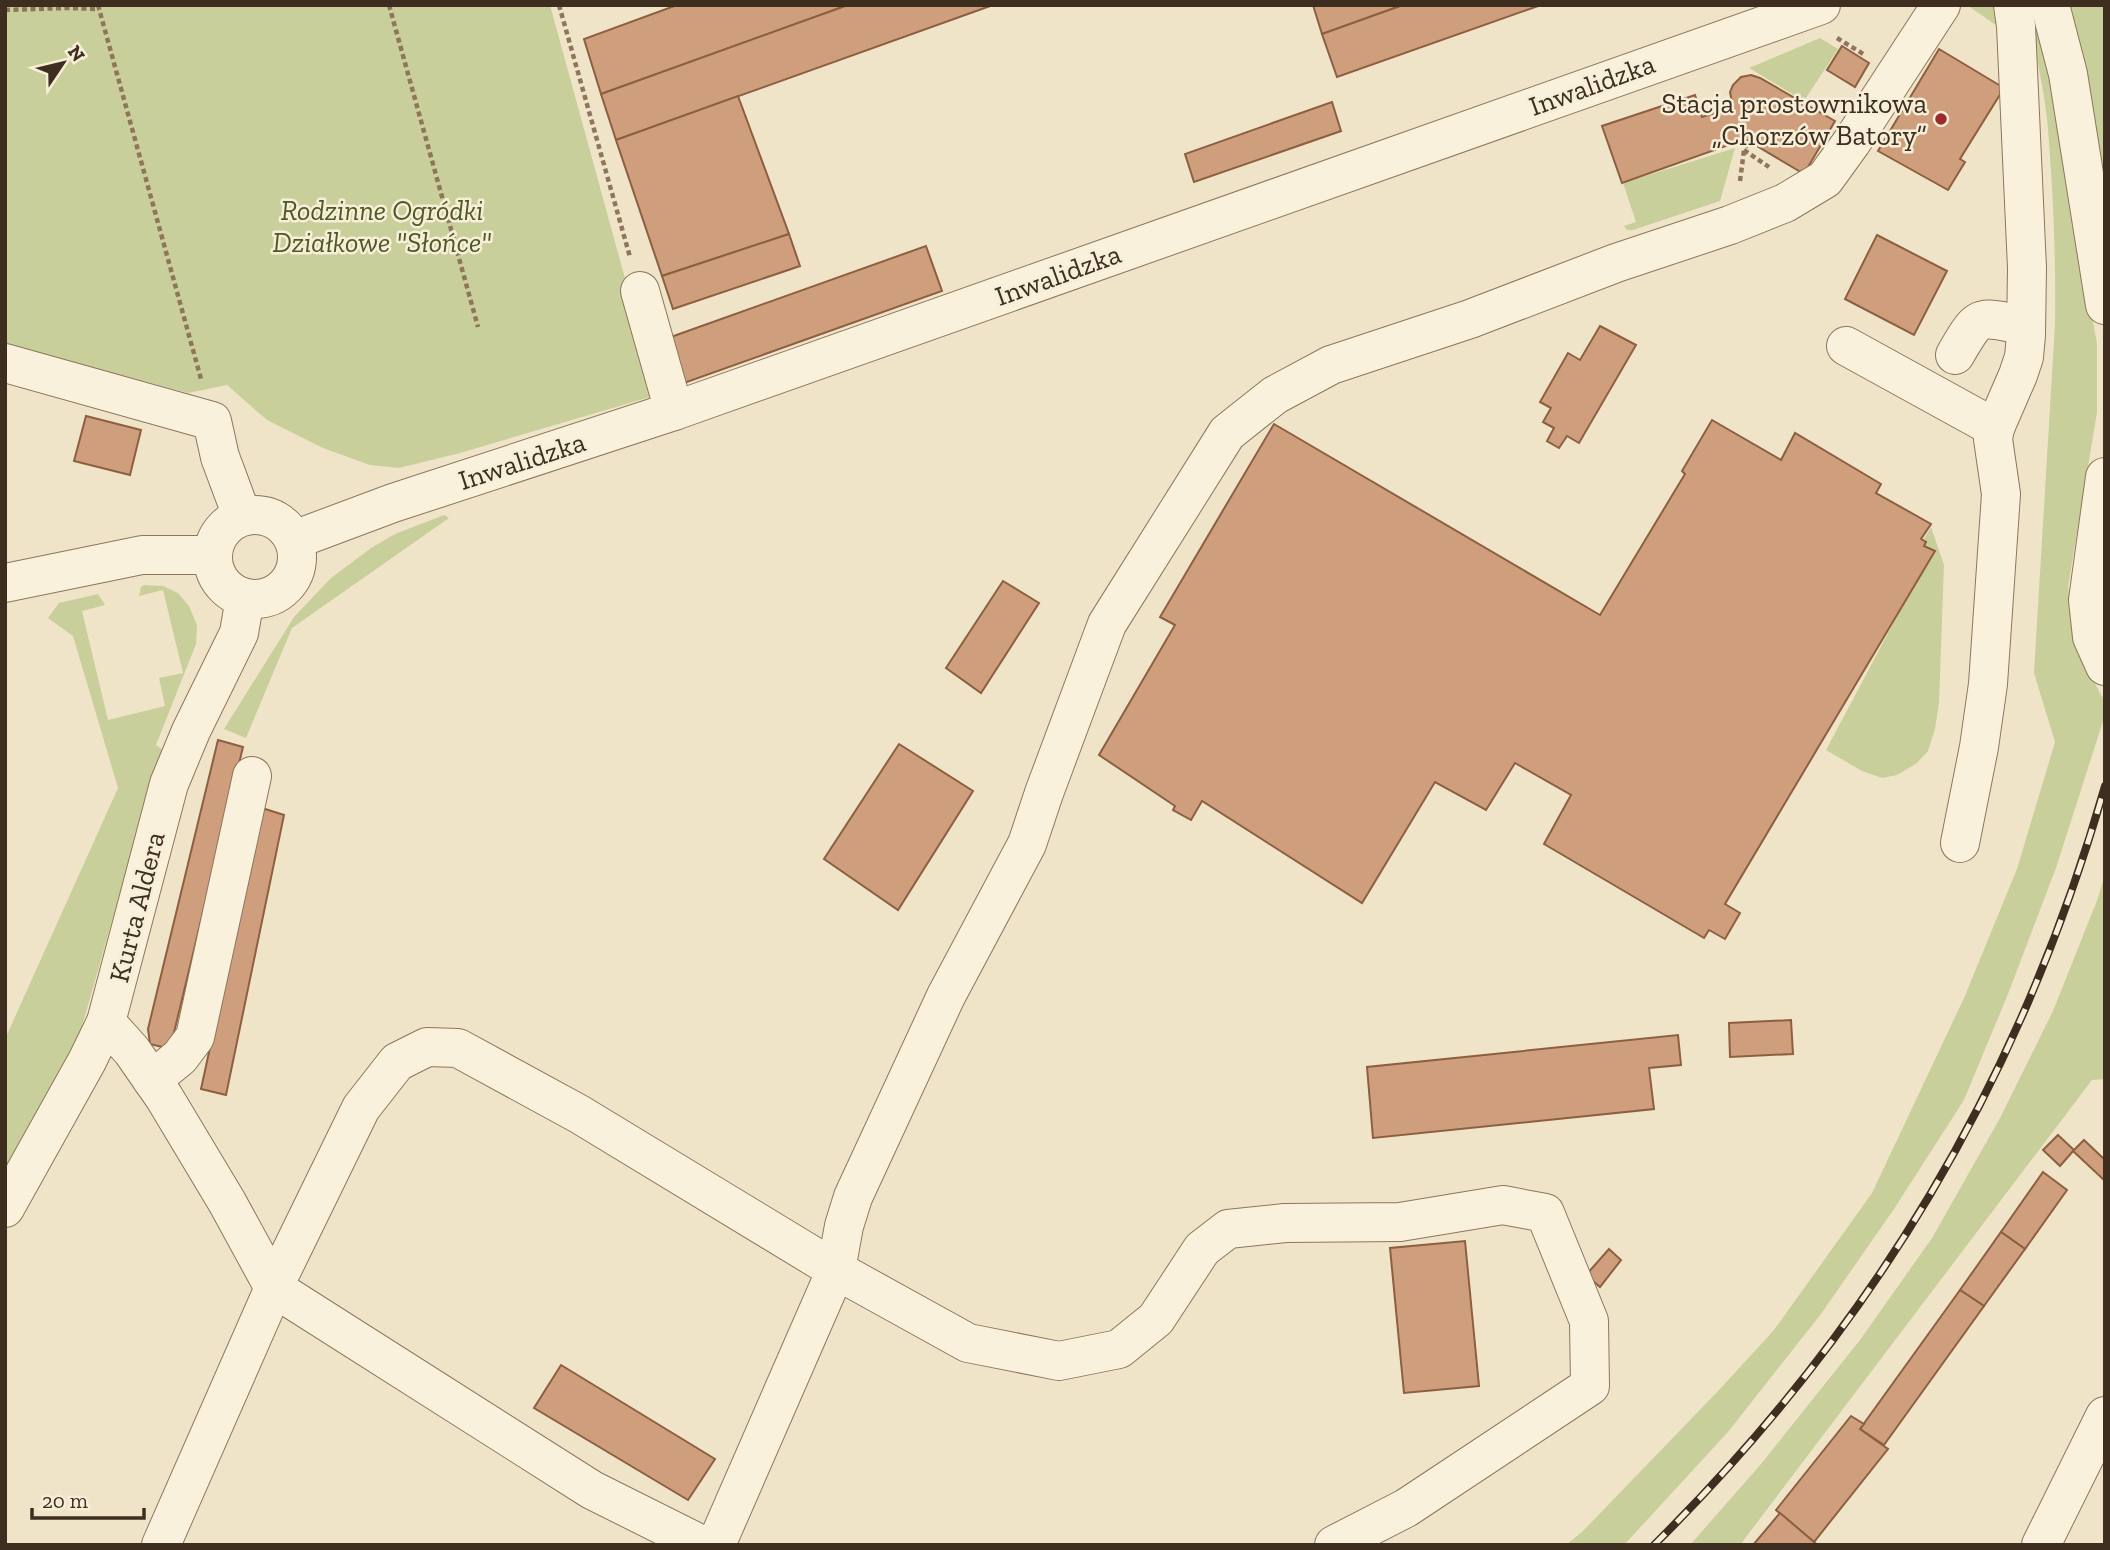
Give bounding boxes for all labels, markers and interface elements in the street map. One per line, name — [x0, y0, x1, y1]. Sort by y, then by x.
north arrow — [28, 28, 98, 98]
text: N — [63, 41, 90, 66]
street label: Inwalidzka — [1525, 47, 1660, 123]
place label: Stacja prostownikowa „Chorzów Batory” — [1662, 87, 1927, 152]
marker: Stacja prostownikowa „Chorzów Batory” — [1933, 111, 1949, 127]
park label: Rodzinne Ogródki Działkowe "Słońce" — [272, 194, 492, 259]
street label: Inwalidzka — [991, 237, 1126, 313]
street label: Inwalidzka — [454, 425, 590, 497]
street label: Kurta Aldera — [102, 828, 172, 986]
scale bar — [32, 1476, 144, 1520]
text: 20 m — [42, 1488, 88, 1513]

